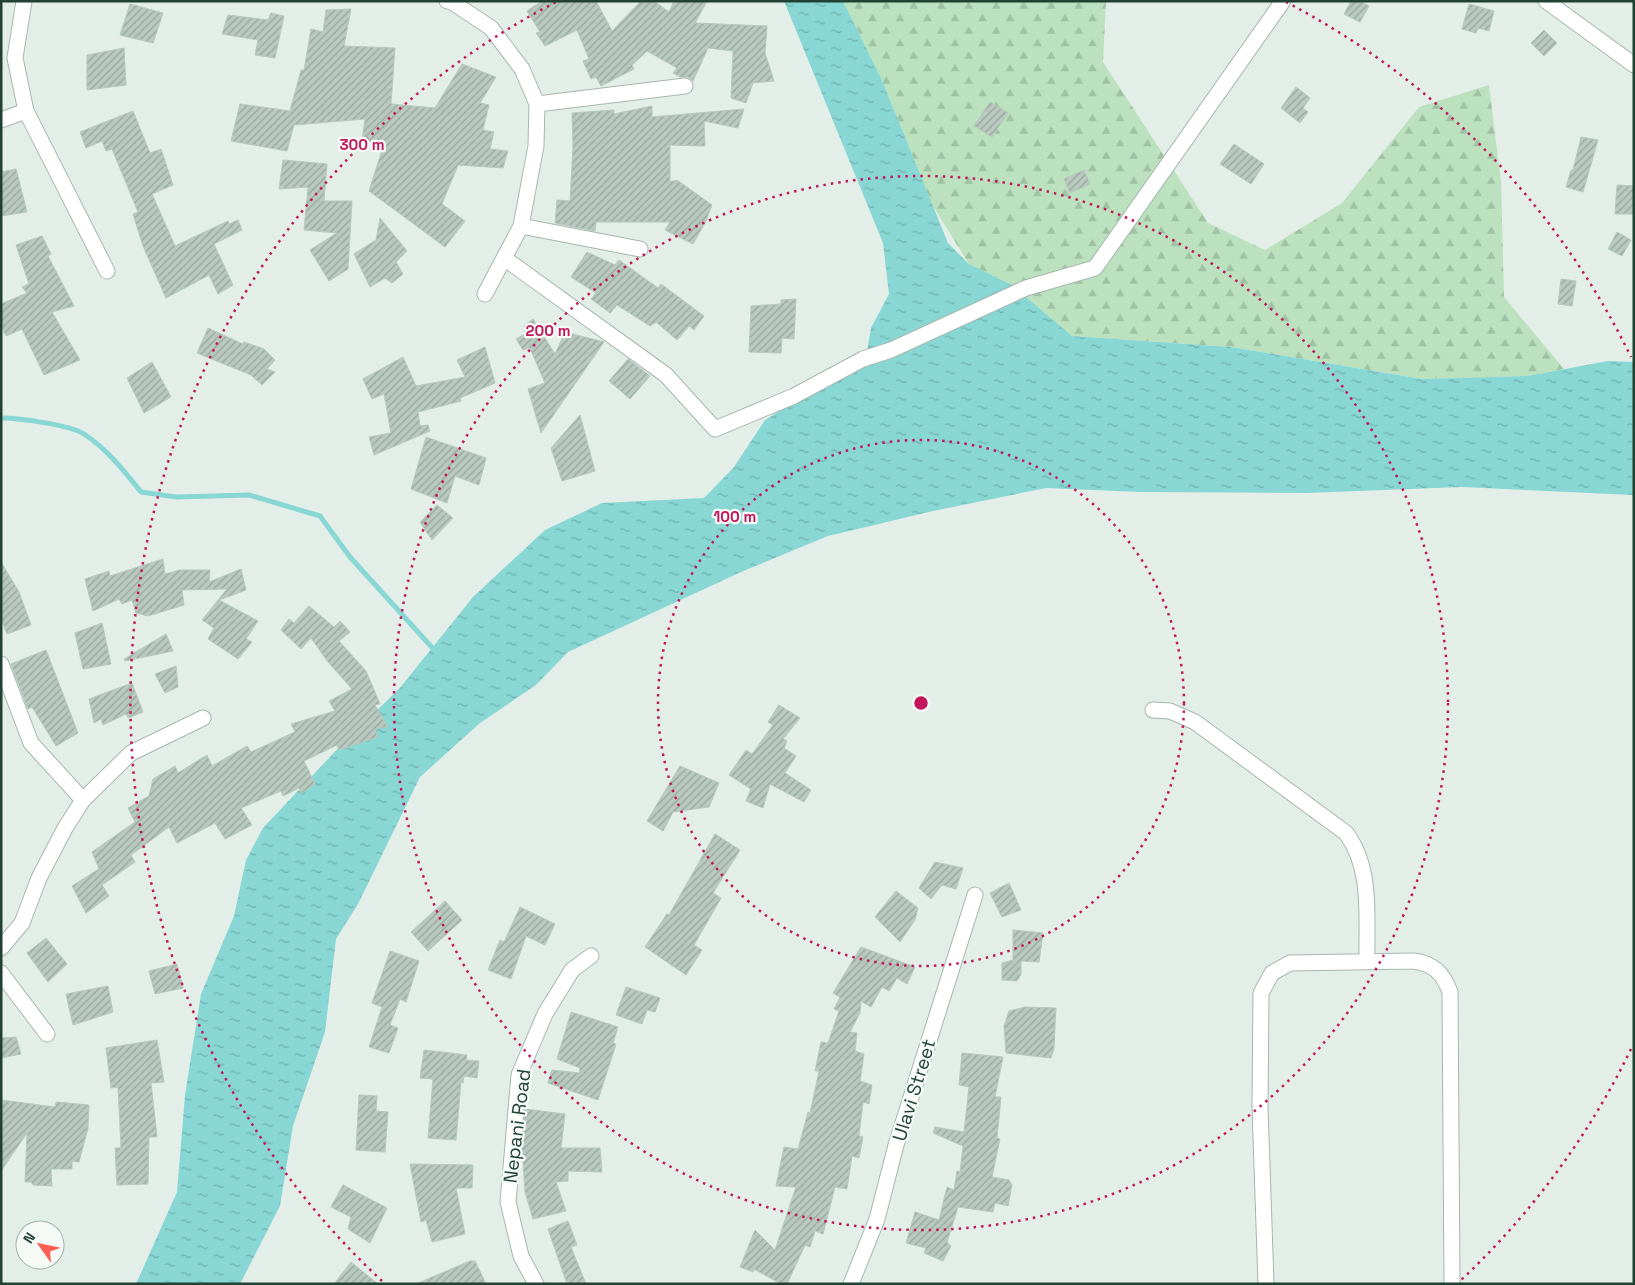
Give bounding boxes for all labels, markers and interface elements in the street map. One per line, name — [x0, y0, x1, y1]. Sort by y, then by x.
text: 300 m — [339, 135, 385, 154]
text: 200 m — [526, 321, 570, 340]
text: 100 m — [714, 507, 756, 526]
centre of rings — [912, 694, 930, 712]
street label: Ulavi Street — [887, 1036, 941, 1144]
street label: Nepani Road — [498, 1067, 536, 1185]
north arrow — [15, 1220, 65, 1270]
text: N — [19, 1229, 39, 1247]

